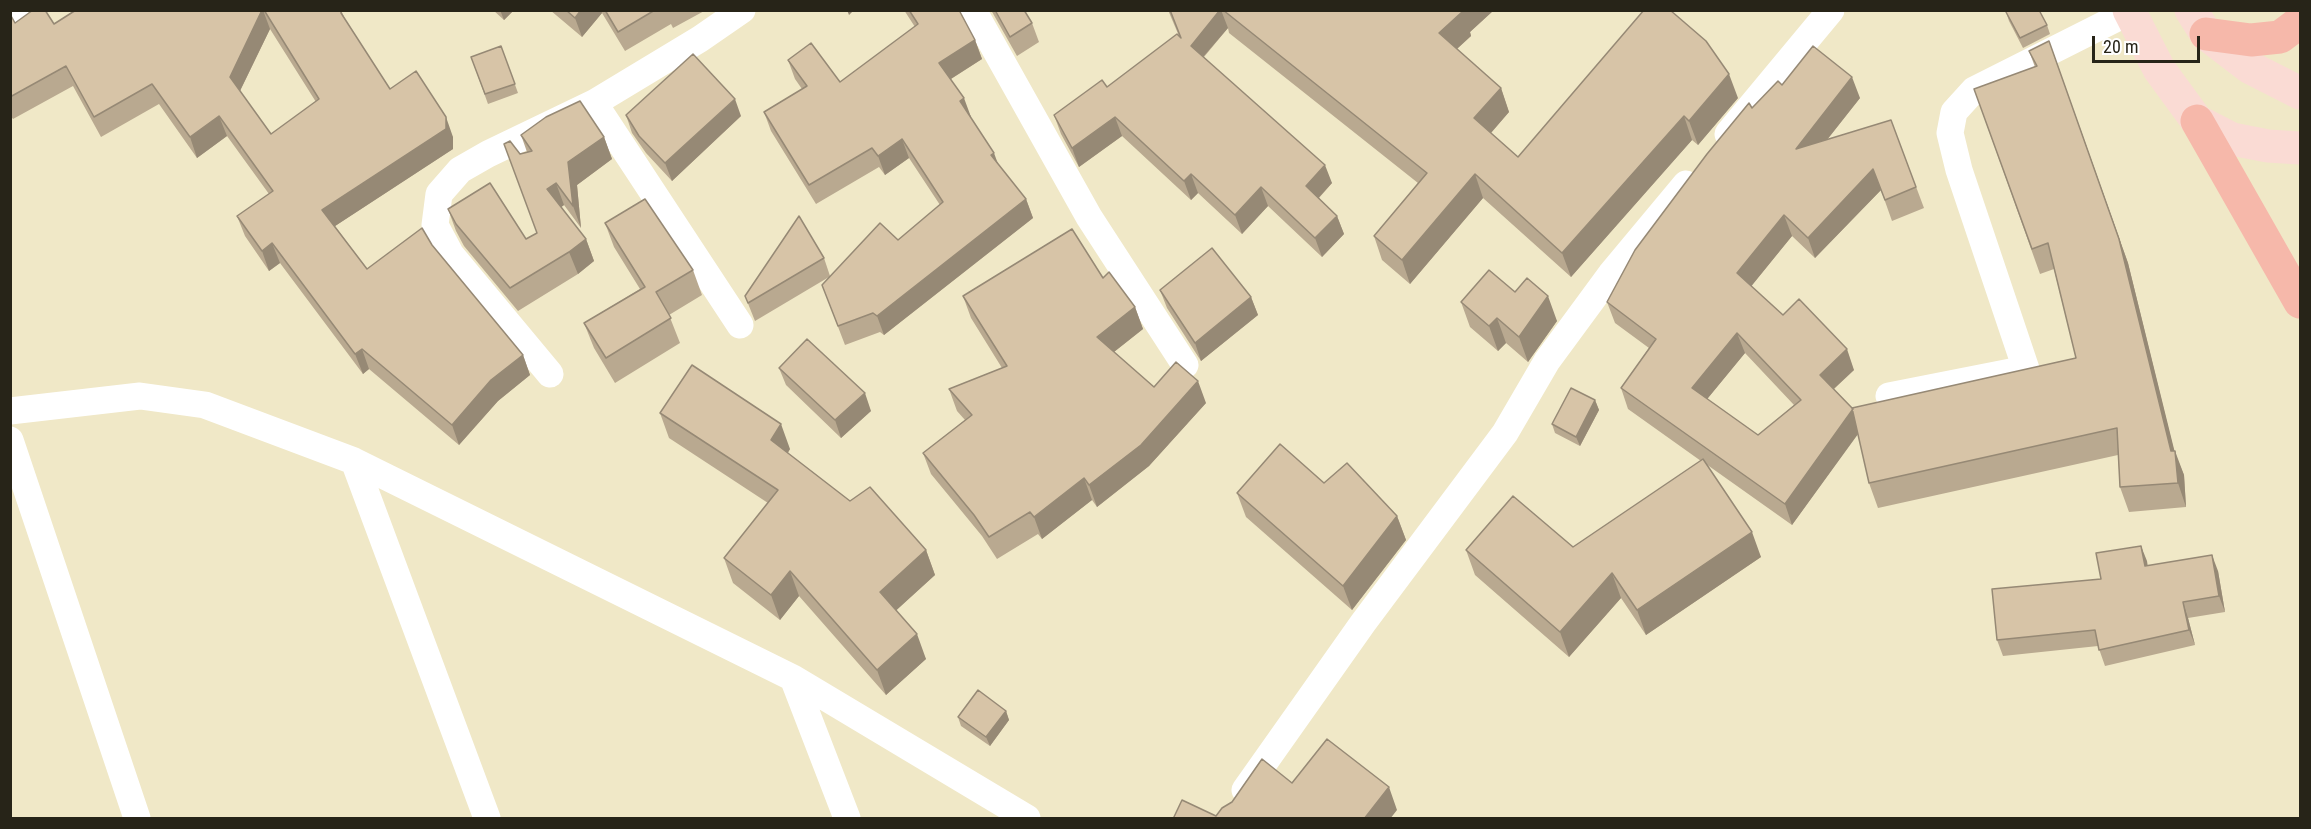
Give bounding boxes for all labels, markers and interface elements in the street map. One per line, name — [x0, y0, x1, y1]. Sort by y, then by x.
scale bar — [2095, 24, 2203, 62]
text: 20 m — [2103, 36, 2138, 57]

